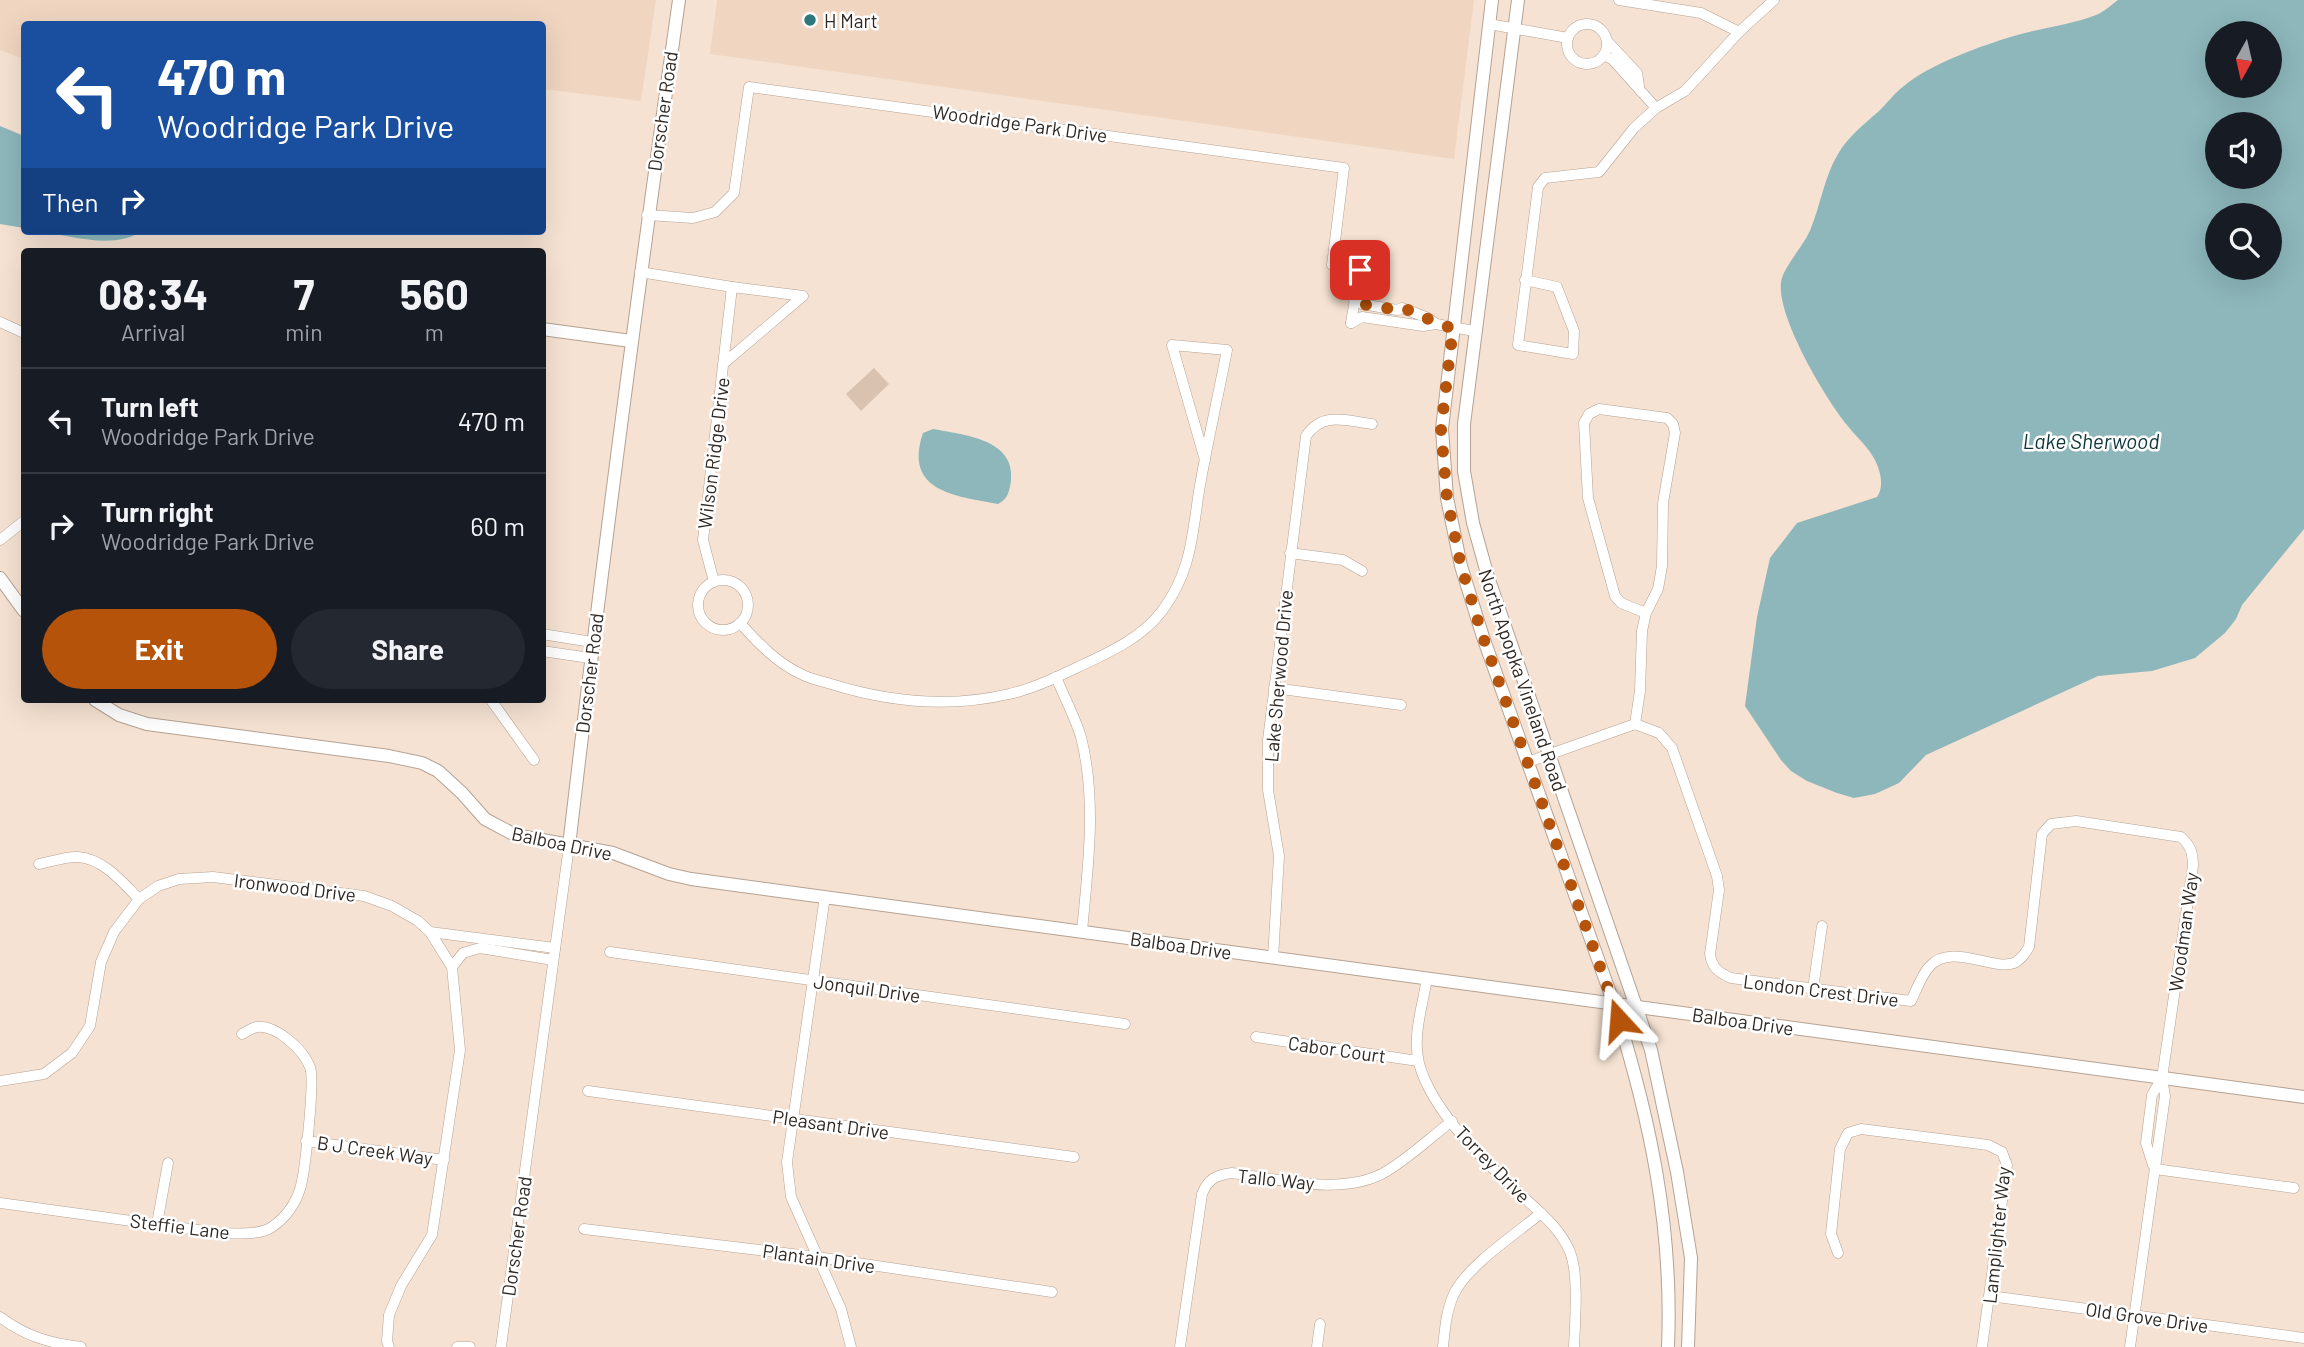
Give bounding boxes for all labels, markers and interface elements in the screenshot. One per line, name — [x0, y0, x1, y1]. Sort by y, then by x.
place label: H Mart — [824, 9, 878, 32]
marker: H Mart — [802, 12, 818, 28]
north arrow — [2205, 21, 2282, 98]
map controls — [2205, 21, 2282, 280]
text: 470 m — [157, 46, 286, 105]
icon: left — [42, 49, 133, 140]
street label: Dorscher Road — [642, 50, 682, 172]
street label: Woodridge Park Drive — [931, 99, 1109, 147]
text: Woodridge Park Drive — [157, 106, 454, 144]
button: sound — [2205, 112, 2282, 189]
icon: right — [113, 182, 151, 220]
text: Then — [42, 186, 99, 217]
button: search — [2205, 203, 2282, 280]
pin — [1330, 240, 1390, 300]
icon: arrive — [1341, 251, 1379, 289]
text: 08:34 — [98, 268, 208, 318]
text: 7 — [294, 268, 314, 318]
text: 560 — [400, 268, 469, 318]
text: Arrival — [121, 318, 185, 346]
text: min — [285, 318, 323, 346]
text: m — [425, 318, 444, 346]
street label: Wilson Ridge Drive — [692, 376, 734, 530]
text: Turn left — [101, 391, 199, 422]
icon: left — [42, 402, 80, 440]
text: 470 m — [458, 405, 525, 436]
text: Woodridge Park Drive — [101, 422, 315, 450]
water label: Lake Sherwood — [2023, 428, 2159, 453]
text: Turn right — [101, 496, 214, 527]
icon: right — [42, 507, 80, 545]
text: 60 m — [470, 510, 525, 541]
text: Woodridge Park Drive — [101, 527, 315, 555]
street label: North Apopka Vineland Road — [1474, 566, 1572, 794]
street label: Lake Sherwood Drive — [1259, 589, 1297, 763]
button: Exit — [42, 609, 277, 689]
button: Share — [291, 609, 525, 689]
street label: Dorscher Road — [570, 612, 608, 734]
street label: Balboa Drive — [510, 821, 614, 865]
street label: Ironwood Drive — [233, 868, 357, 906]
street label: Woodman Way — [2163, 871, 2203, 993]
street label: Balboa Drive — [1129, 926, 1233, 964]
street label: Jonquil Drive — [812, 969, 922, 1007]
street label: London Crest Drive — [1742, 969, 1900, 1011]
position arrow — [1582, 983, 1656, 1057]
street label: Balboa Drive — [1691, 1002, 1795, 1040]
street label: Cabor Court — [1287, 1031, 1387, 1067]
street label: Pleasant Drive — [771, 1104, 891, 1144]
street label: Torrey Drive — [1451, 1121, 1535, 1207]
street label: B J Creek Way — [316, 1131, 435, 1170]
street label: Tallo Way — [1236, 1164, 1316, 1194]
street label: Lamplighter Way — [1977, 1165, 2015, 1305]
street label: Dorscher Road — [496, 1175, 536, 1297]
street label: Steffie Lane — [129, 1208, 231, 1244]
street label: Plantain Drive — [761, 1239, 877, 1277]
street label: Old Grove Drive — [2084, 1297, 2210, 1337]

